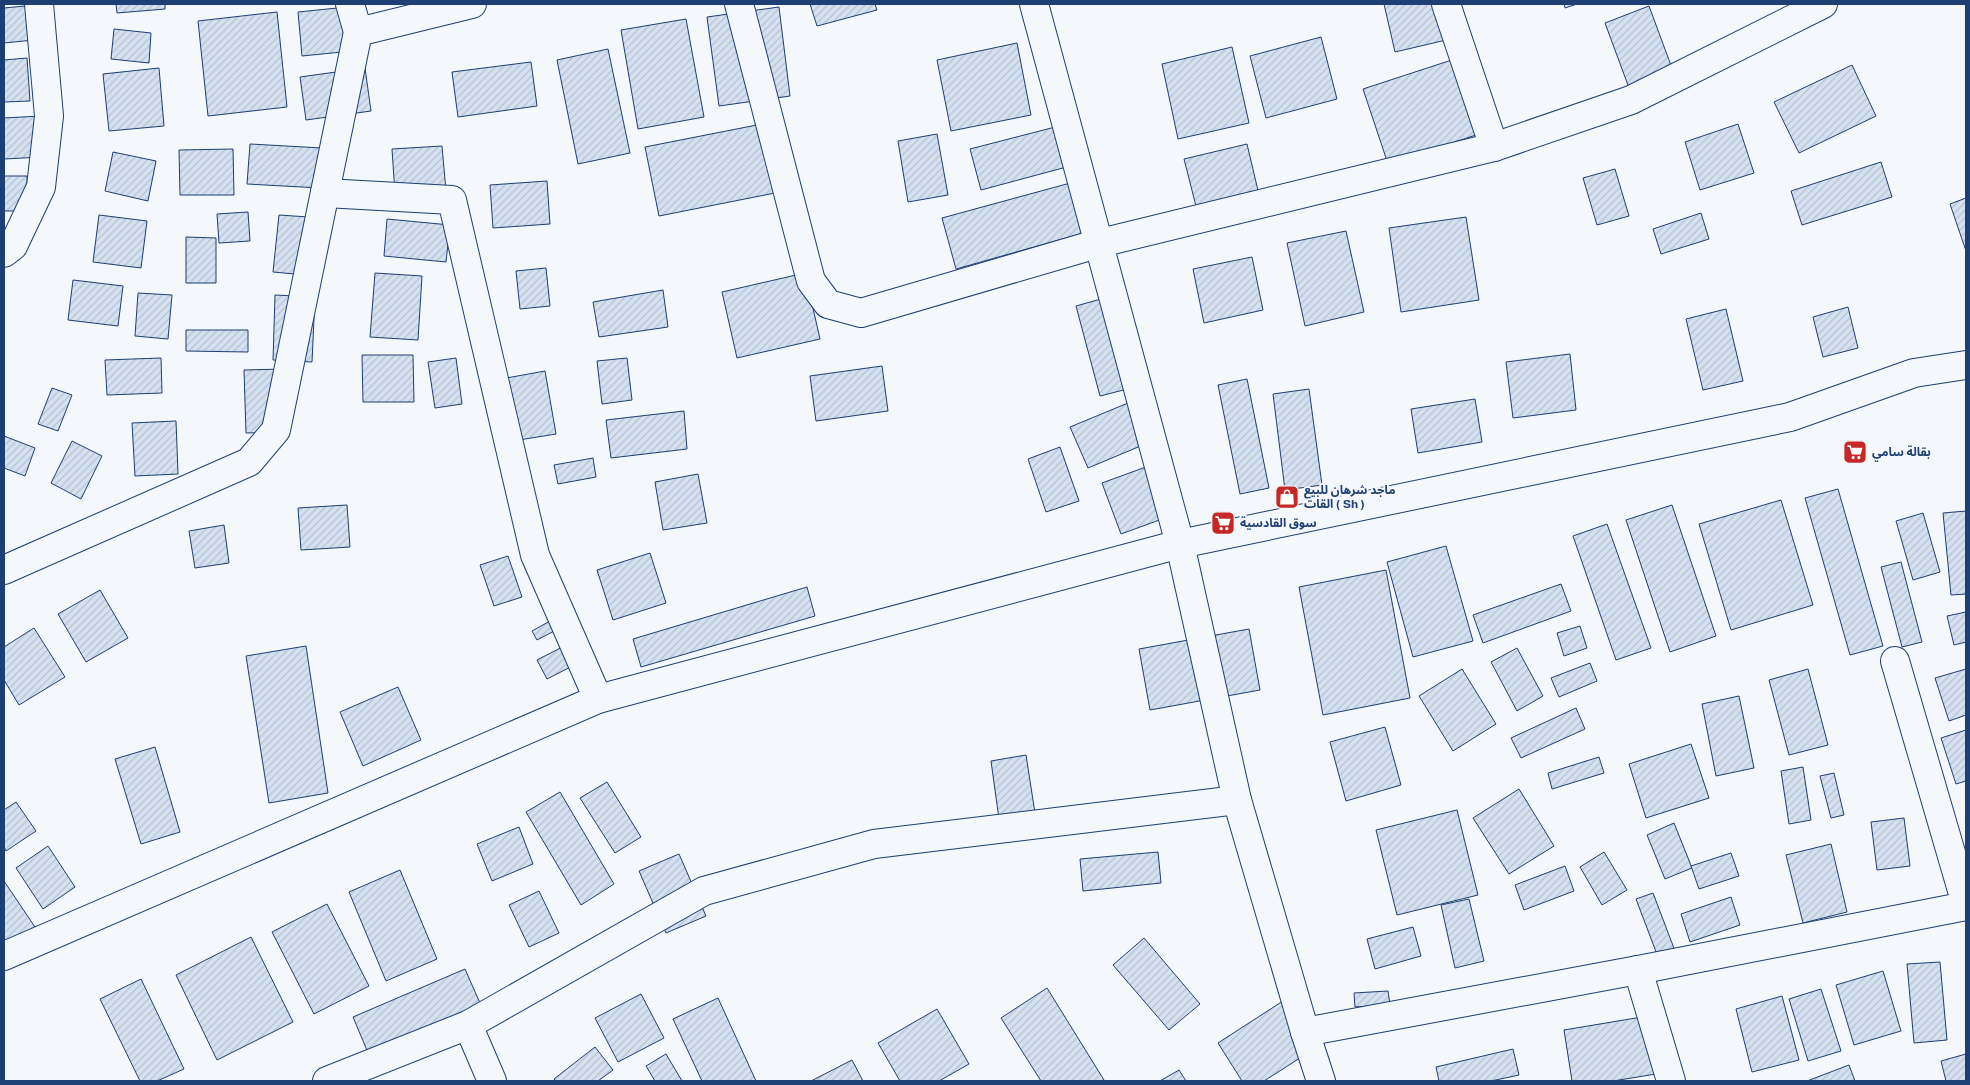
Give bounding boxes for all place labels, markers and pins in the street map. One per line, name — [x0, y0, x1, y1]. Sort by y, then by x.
supermarket icon: بقالة سامي — [1842, 439, 1868, 465]
place label: بقالة سامي — [1872, 445, 1931, 462]
place label: ماجد شرهان للبيع القات ( Sh ) — [1304, 483, 1395, 511]
shop icon: ماجد شرهان للبيع القات ( Sh ) — [1274, 484, 1300, 510]
supermarket icon: سوق القادسية — [1210, 510, 1236, 536]
place label: سوق القادسية — [1240, 516, 1317, 530]

